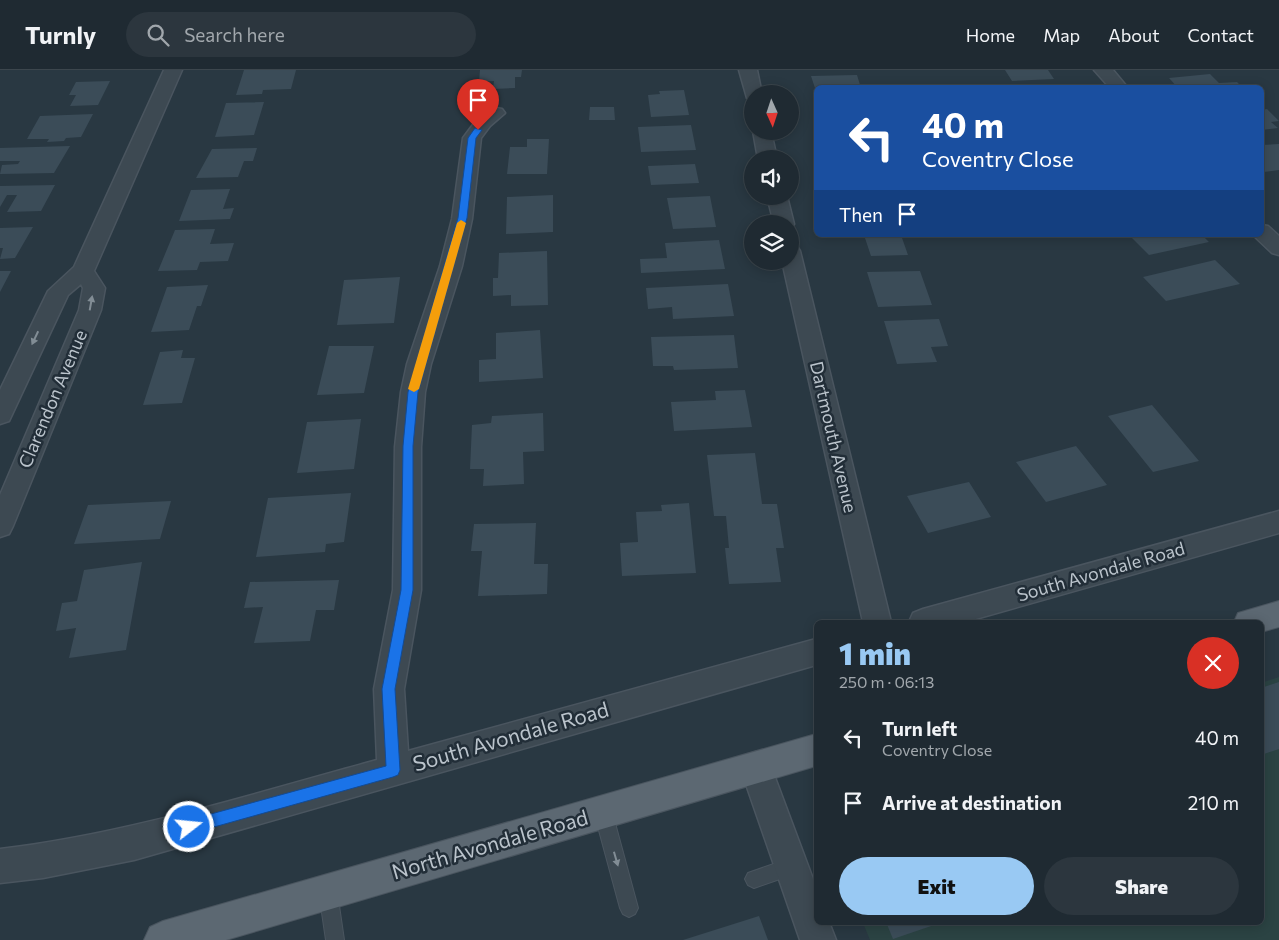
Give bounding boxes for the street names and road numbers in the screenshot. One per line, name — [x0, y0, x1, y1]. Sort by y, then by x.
street label: Clarendon Avenue — [13, 326, 91, 471]
street label: Dartmouth Avenue — [806, 359, 862, 515]
street label: South Avondale Road — [1014, 537, 1187, 606]
street label: South Avondale Road — [410, 696, 611, 775]
street label: North Avondale Road — [389, 804, 590, 884]

